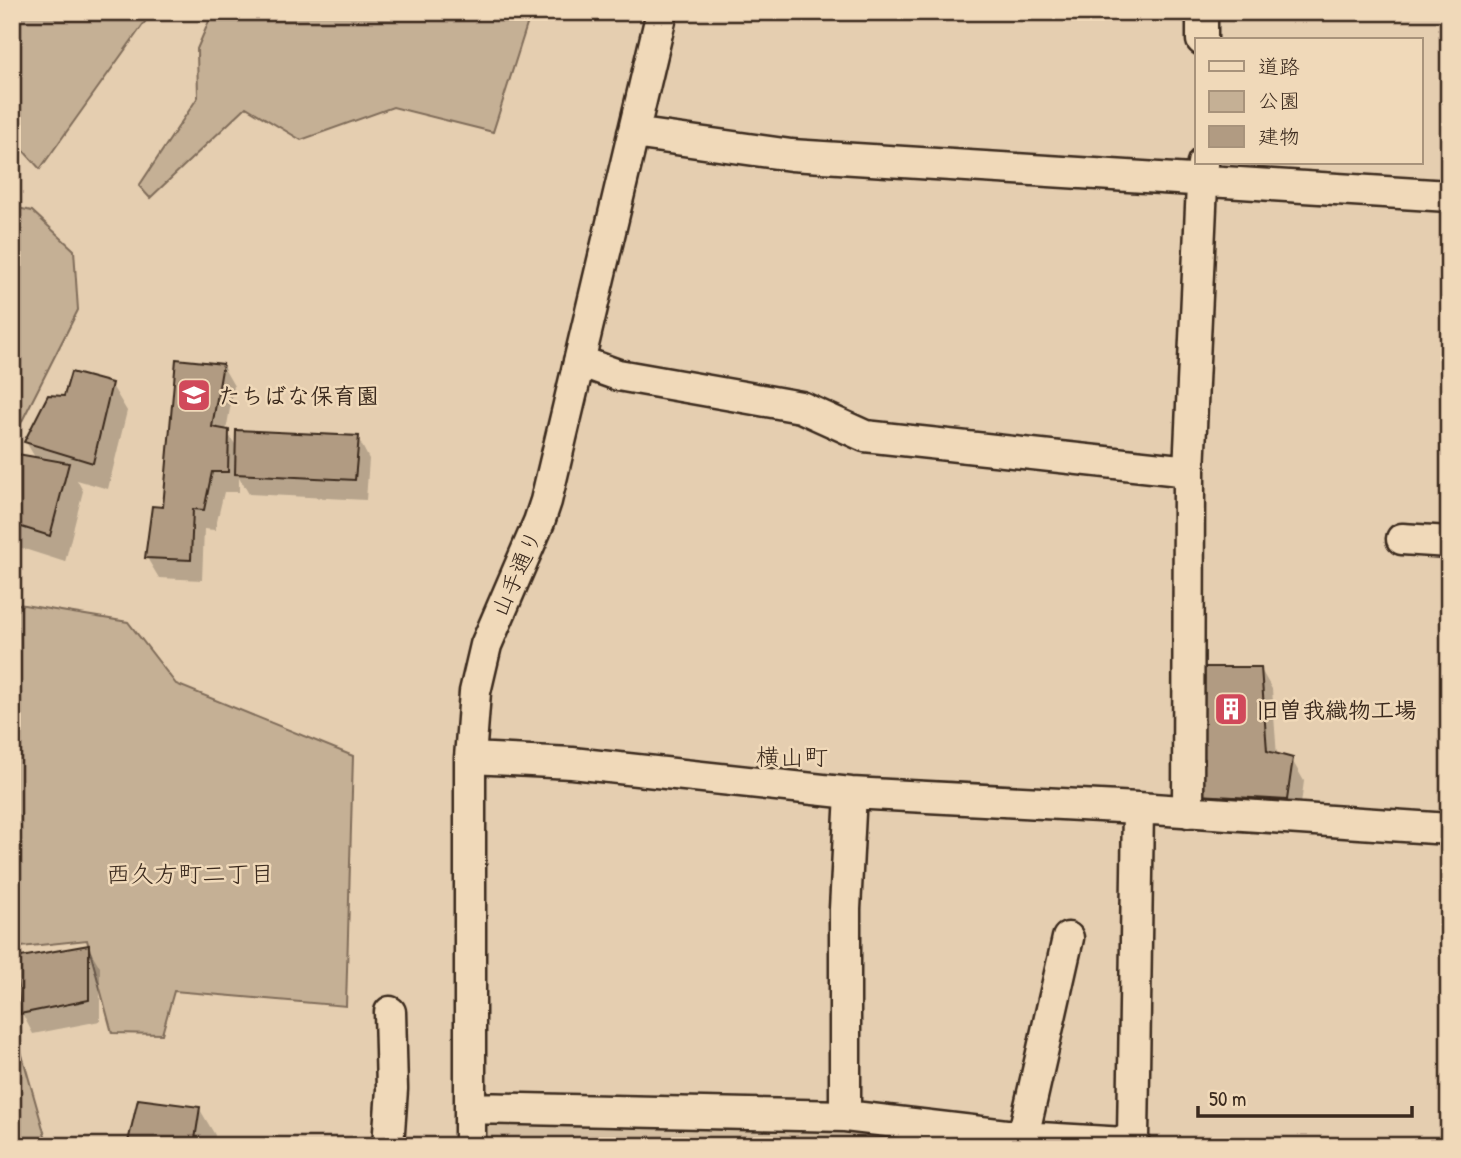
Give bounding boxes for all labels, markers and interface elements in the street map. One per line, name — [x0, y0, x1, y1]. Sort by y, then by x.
legend — [1195, 38, 1422, 164]
text: 道路 — [1258, 52, 1300, 81]
text: 公園 — [1258, 86, 1300, 115]
text: 建物 — [1258, 122, 1300, 151]
school or university icon: たちばな保育園 — [175, 376, 213, 414]
place label: たちばな保育園 — [218, 380, 379, 411]
street label: 山手通り — [483, 525, 549, 621]
building icon: 旧曽我織物工場 — [1212, 690, 1250, 728]
place label: 旧曽我織物工場 — [1256, 694, 1417, 725]
district label: 横山町 — [756, 740, 828, 772]
district label: 西久方町二丁目 — [106, 857, 274, 889]
scale bar — [1198, 1074, 1412, 1118]
text: 50 m — [1209, 1084, 1246, 1113]

